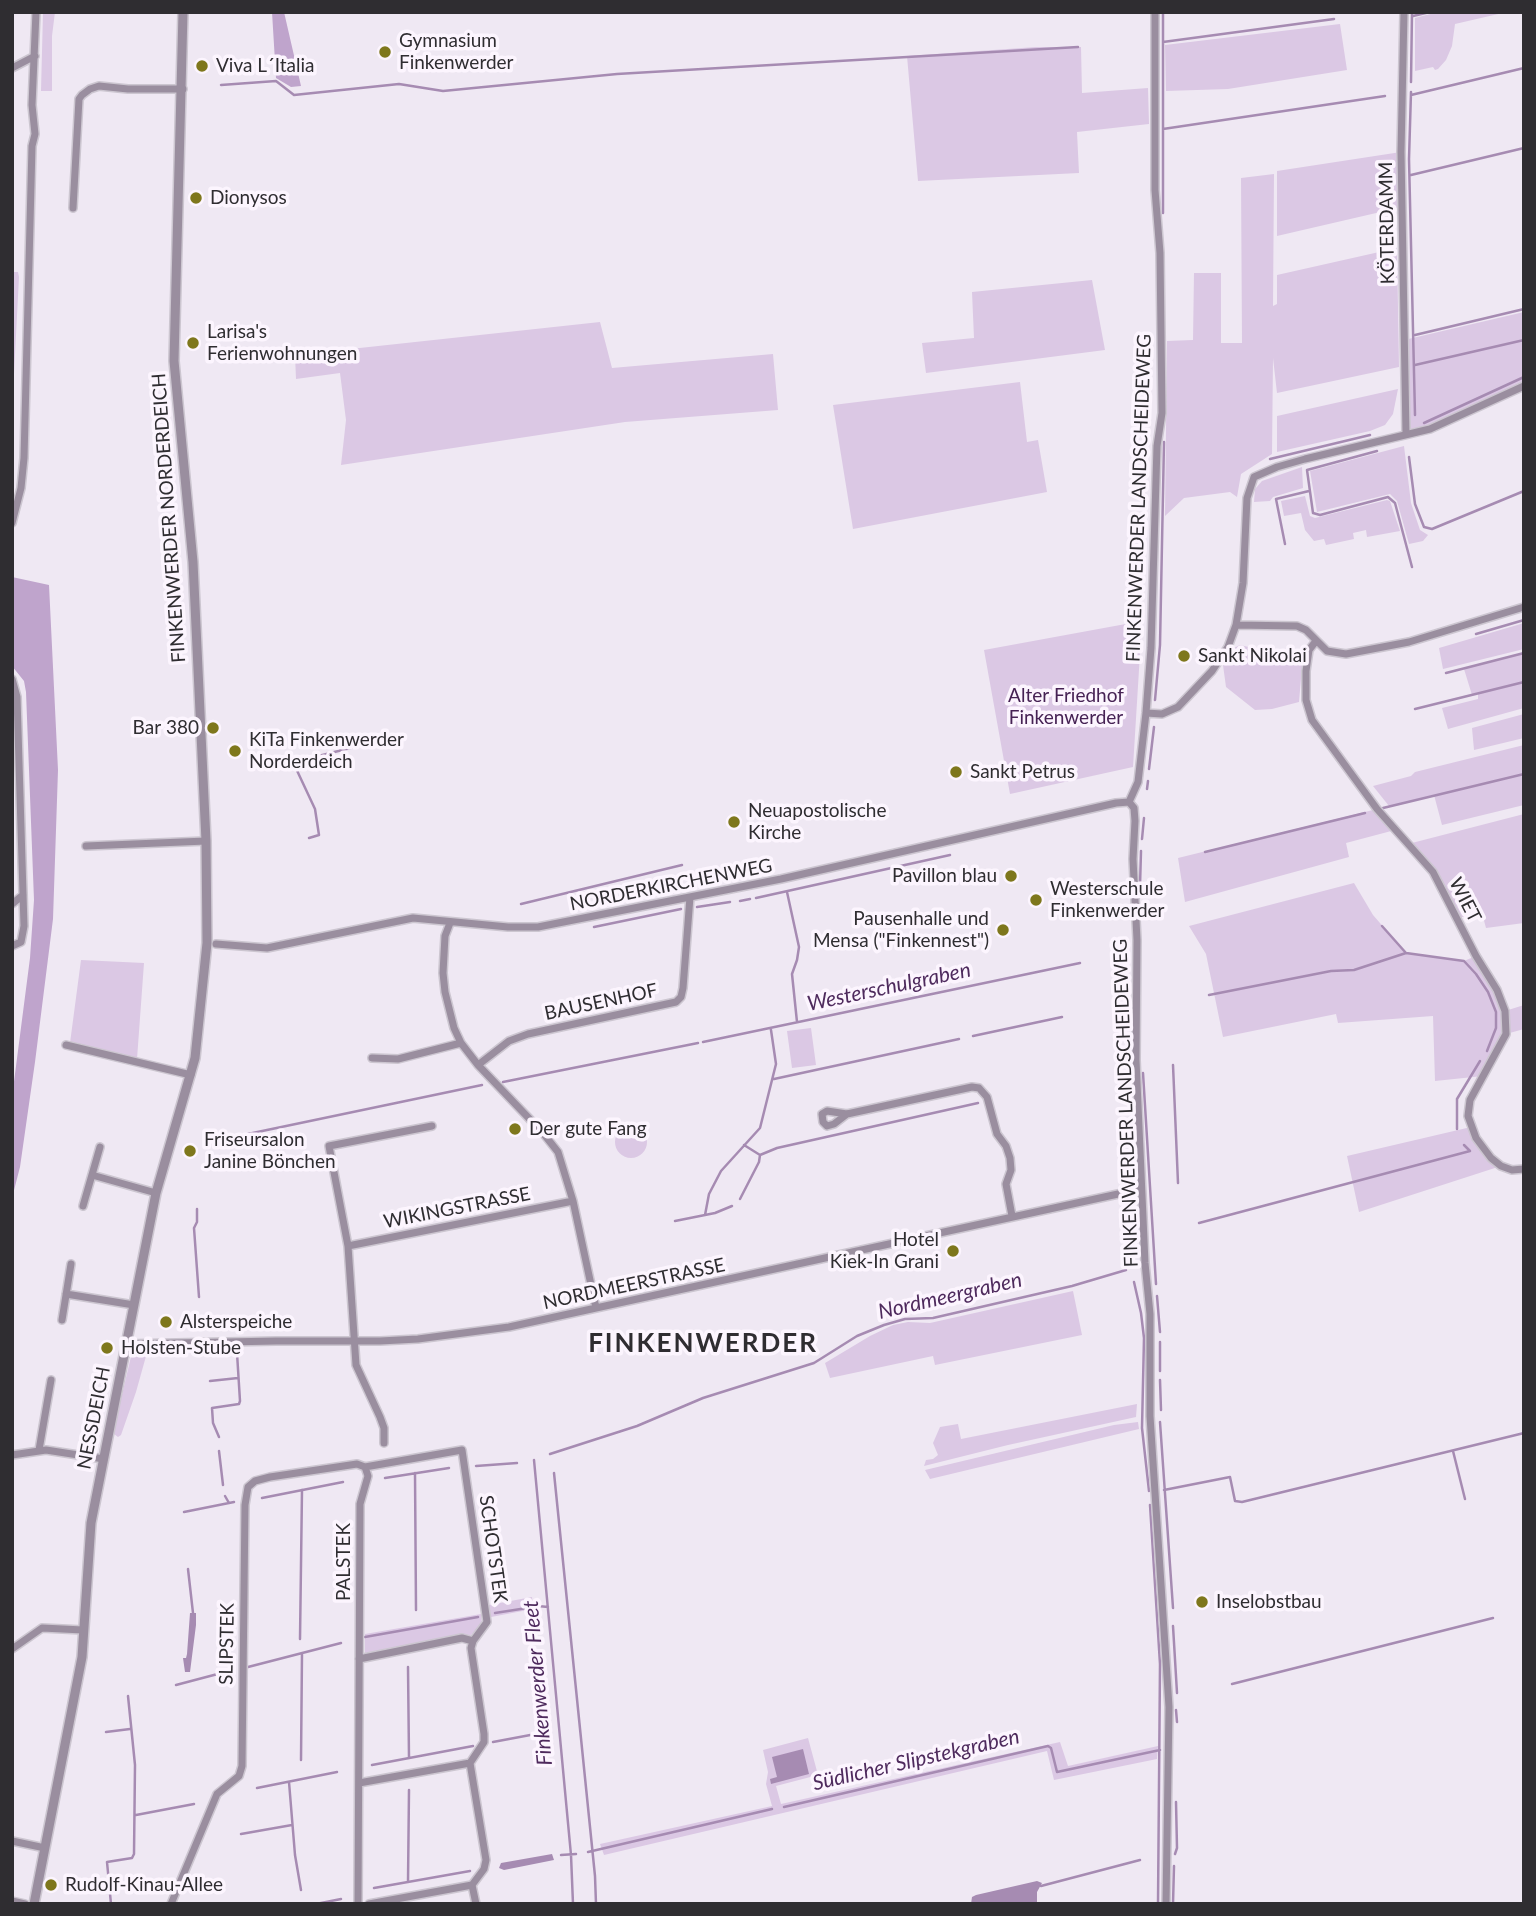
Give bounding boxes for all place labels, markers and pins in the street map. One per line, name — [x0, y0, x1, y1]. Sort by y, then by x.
place label: Gymnasium Finkenwerder — [399, 30, 514, 74]
marker: Gymnasium Finkenwerder — [377, 44, 393, 60]
place label: Viva L´Italia — [216, 55, 314, 77]
marker: Viva L´Italia — [194, 58, 210, 74]
place label: Dionysos — [210, 187, 287, 209]
marker: Dionysos — [188, 190, 204, 206]
place label: Larisa's Ferienwohnungen — [207, 321, 357, 365]
marker: Larisa's Ferienwohnungen — [185, 335, 201, 351]
place label: Sankt Nikolai — [1198, 645, 1307, 667]
marker: Sankt Nikolai — [1176, 648, 1192, 664]
place label: Bar 380 — [133, 717, 199, 739]
marker: Bar 380 — [205, 720, 221, 736]
place label: KiTa Finkenwerder Norderdeich — [249, 729, 404, 773]
marker: KiTa Finkenwerder Norderdeich — [227, 743, 243, 759]
place label: Sankt Petrus — [970, 761, 1075, 783]
marker: Sankt Petrus — [948, 764, 964, 780]
place label: Neuapostolische Kirche — [748, 800, 886, 844]
marker: Neuapostolische Kirche — [726, 814, 742, 830]
place label: Pavillon blau — [892, 865, 997, 887]
marker: Pavillon blau — [1003, 868, 1019, 884]
place label: Westerschule Finkenwerder — [1050, 878, 1165, 922]
marker: Westerschule Finkenwerder — [1028, 892, 1044, 908]
place label: Pausenhalle und Mensa ("Finkennest") — [813, 908, 989, 952]
marker: Pausenhalle und Mensa ("Finkennest") — [995, 922, 1011, 938]
place label: Der gute Fang — [529, 1118, 647, 1140]
marker: Der gute Fang — [507, 1121, 523, 1137]
place label: Friseursalon Janine Bönchen — [204, 1129, 336, 1173]
marker: Friseursalon Janine Bönchen — [182, 1143, 198, 1159]
place label: Hotel Kiek-In Grani — [830, 1229, 939, 1273]
marker: Hotel Kiek-In Grani — [945, 1243, 961, 1259]
place label: Alsterspeiche — [180, 1311, 292, 1333]
marker: Alsterspeiche — [158, 1314, 174, 1330]
place label: Holsten-Stube — [121, 1337, 241, 1359]
marker: Holsten-Stube — [99, 1340, 115, 1356]
place label: Inselobstbau — [1216, 1591, 1322, 1613]
marker: Inselobstbau — [1194, 1594, 1210, 1610]
place label: Rudolf-Kinau-Allee — [65, 1874, 223, 1896]
marker: Rudolf-Kinau-Allee — [43, 1877, 59, 1893]

